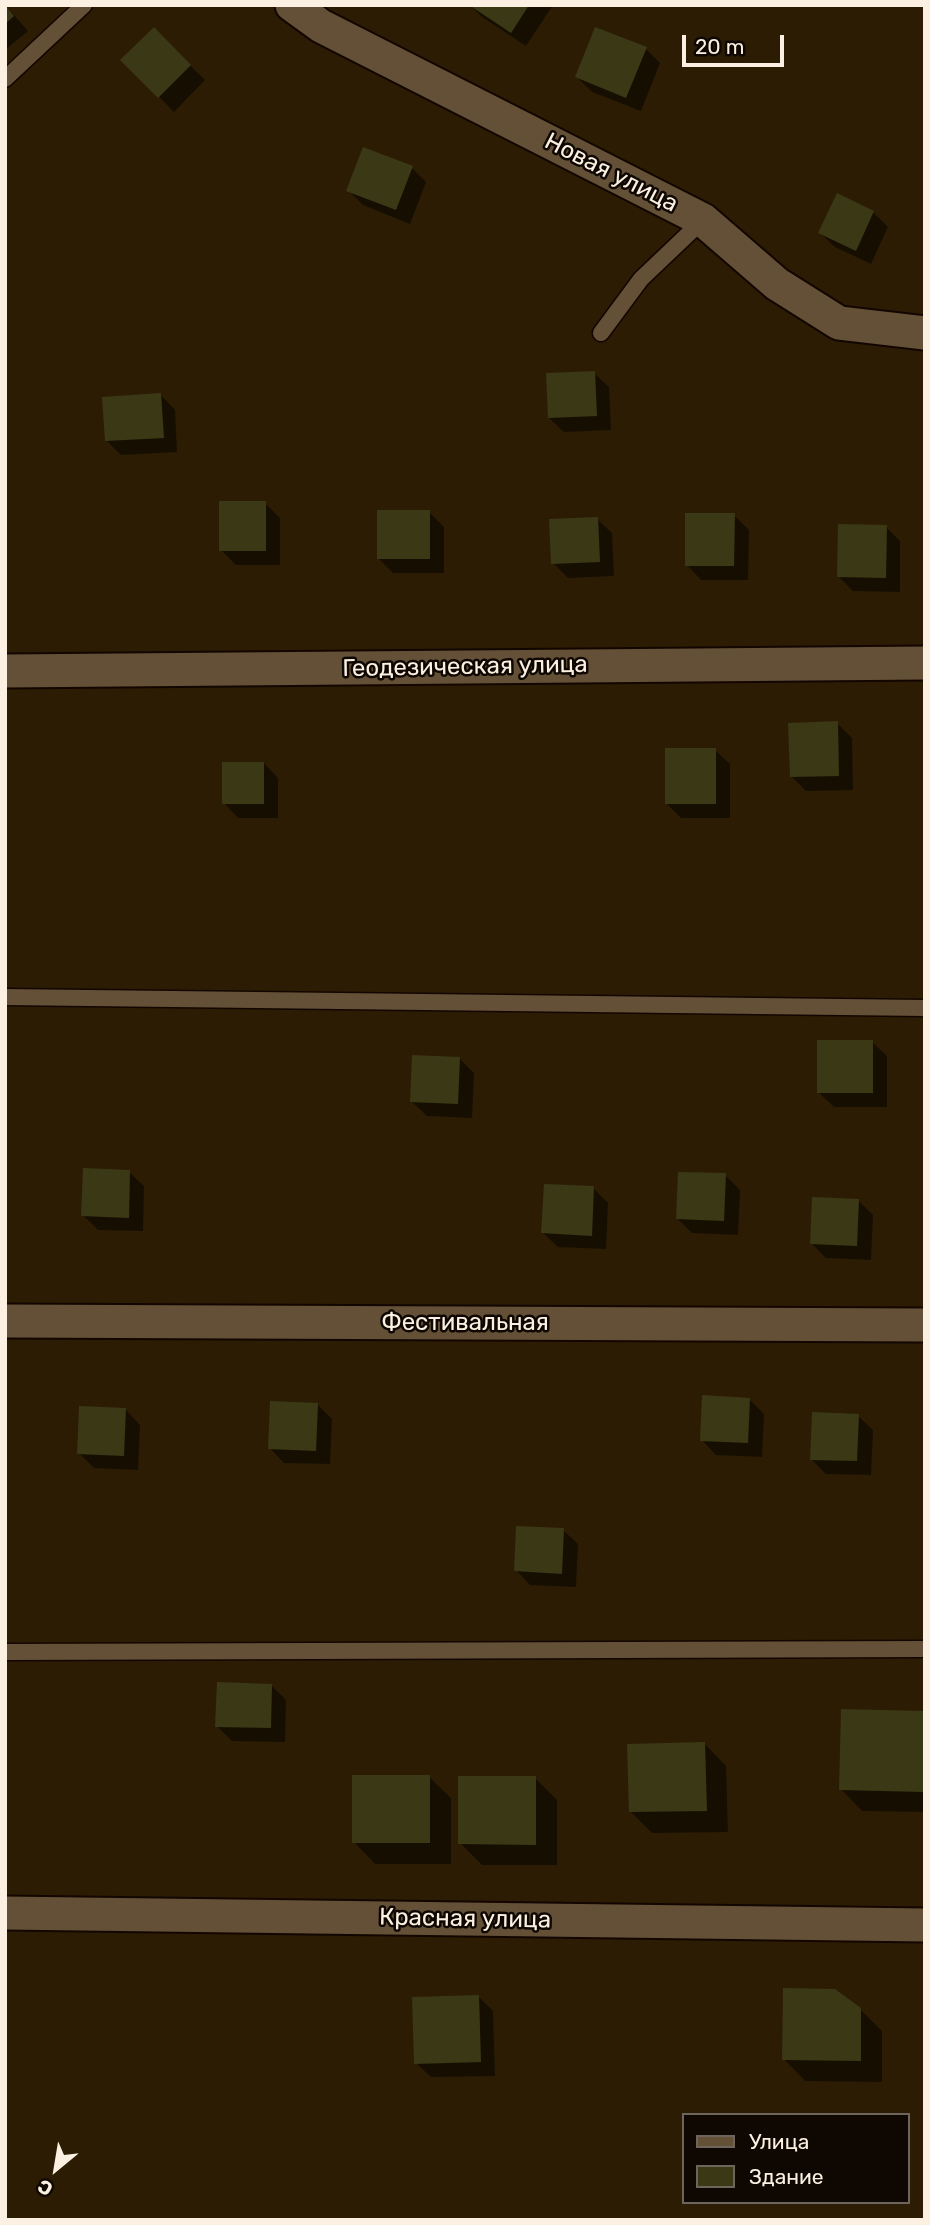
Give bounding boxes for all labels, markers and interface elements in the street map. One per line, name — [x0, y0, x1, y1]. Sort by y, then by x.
scale bar — [685, 21, 786, 65]
text: 20 m — [695, 34, 744, 59]
street label: Новая улица — [540, 127, 682, 219]
street label: Геодезическая улица — [342, 650, 588, 684]
street label: Фестивальная — [381, 1309, 549, 1337]
street label: Красная улица — [379, 1903, 551, 1935]
legend — [682, 2113, 909, 2204]
text: Улица — [749, 2129, 809, 2154]
north arrow — [21, 2134, 91, 2204]
text: Здание — [749, 2164, 824, 2189]
text: С — [34, 2174, 57, 2201]

